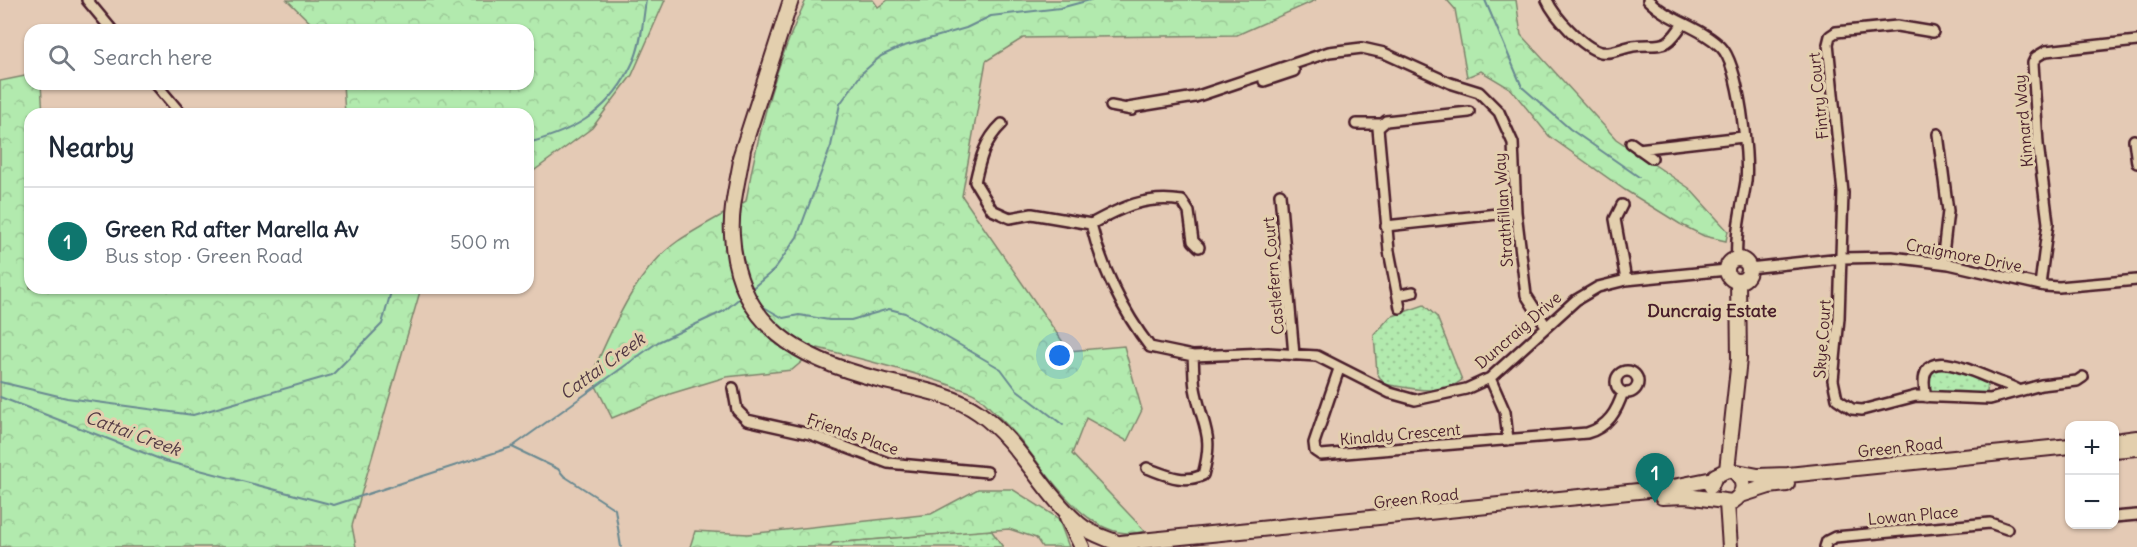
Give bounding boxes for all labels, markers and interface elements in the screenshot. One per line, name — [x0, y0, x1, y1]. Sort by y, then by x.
search box — [24, 24, 534, 90]
icon: search — [45, 41, 78, 74]
text: Search here — [93, 43, 212, 71]
street label: Fintry Court — [1803, 51, 1833, 140]
street label: Kinnard Way — [2009, 74, 2037, 168]
text: Nearby — [48, 131, 134, 164]
street label: Strathfillan Way — [1489, 152, 1517, 268]
text: Green Rd after Marella Av — [105, 215, 359, 243]
street label: Castlefern Court — [1258, 216, 1288, 336]
text: 1 — [64, 229, 71, 254]
text: 500 m — [450, 229, 510, 254]
street label: Craigmore Drive — [1904, 234, 2024, 276]
text: Bus stop · Green Road — [105, 243, 303, 268]
street label: Duncraig Drive — [1471, 287, 1565, 373]
street label: Skye Court — [1809, 298, 1835, 379]
district label: Duncraig Estate — [1647, 299, 1777, 322]
water label: Cattai Creek — [555, 326, 651, 405]
your location — [1045, 341, 1074, 370]
water label: Cattai Creek — [82, 405, 186, 462]
street label: Friends Place — [805, 409, 901, 459]
street label: Kinaldy Crescent — [1339, 419, 1462, 449]
map controls — [2065, 421, 2119, 529]
button: + — [2065, 421, 2119, 475]
street label: Green Road — [1856, 433, 1944, 461]
pin: 1 — [1636, 454, 1674, 503]
button: − — [2065, 475, 2119, 529]
street label: Green Road — [1372, 484, 1460, 512]
street label: Lowan Place — [1867, 501, 1959, 529]

